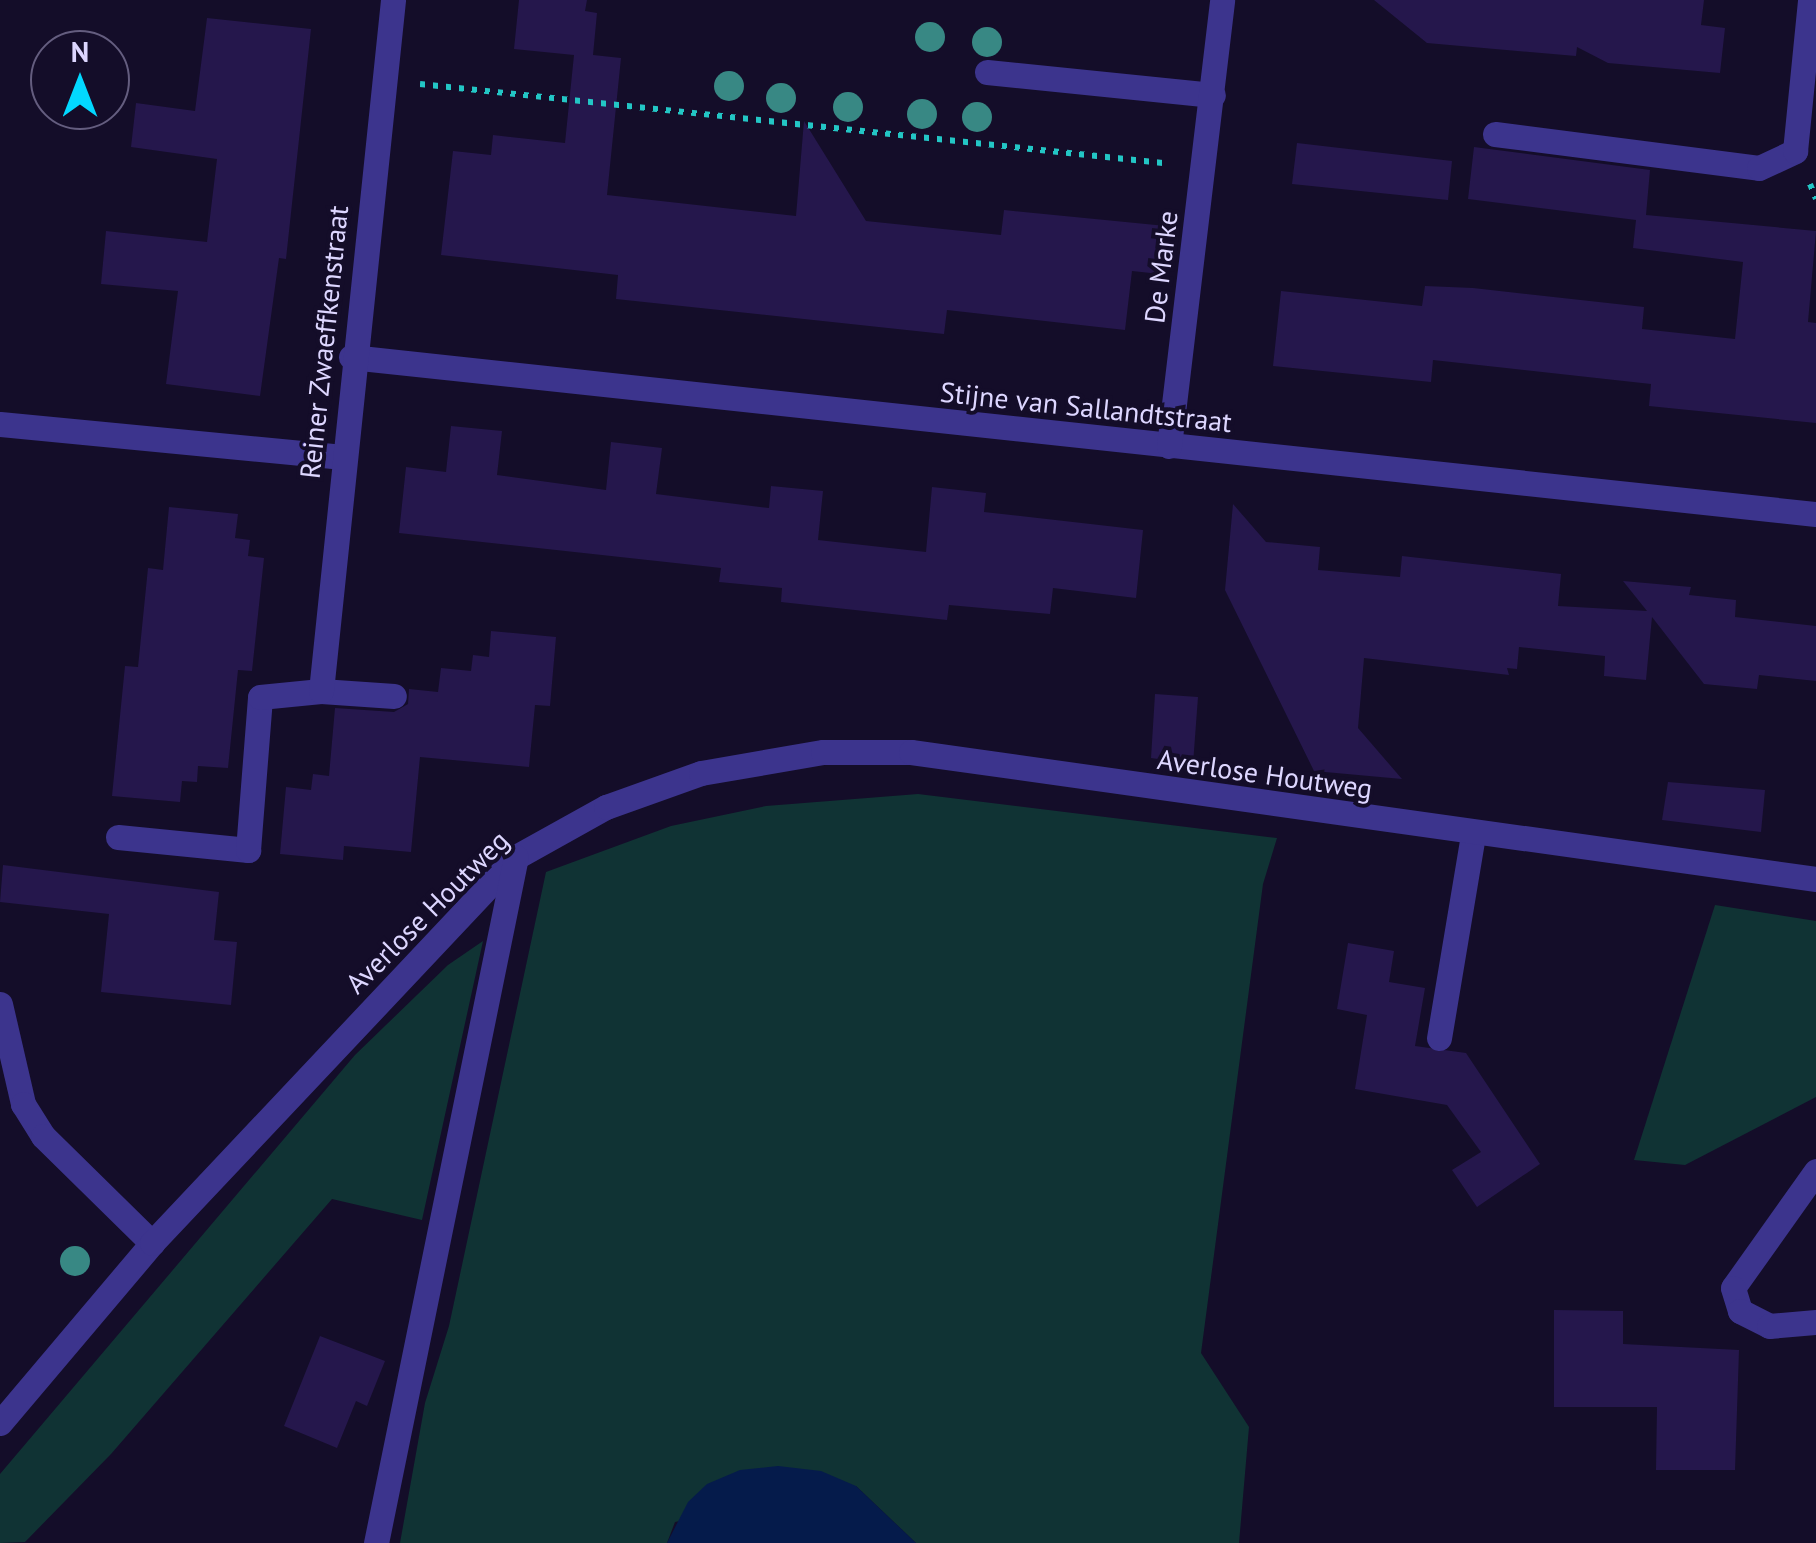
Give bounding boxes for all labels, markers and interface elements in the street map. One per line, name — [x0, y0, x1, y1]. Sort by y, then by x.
north arrow — [30, 30, 130, 130]
text: N — [71, 33, 89, 70]
street label: Reiner Zwaeffkenstraat — [293, 203, 355, 481]
street label: De Marke — [1137, 209, 1185, 325]
street label: Stijne van Sallandtstraat — [938, 375, 1234, 439]
street label: Averlose Houtweg — [1155, 742, 1375, 806]
street label: Averlose Houtweg — [339, 824, 515, 1000]

